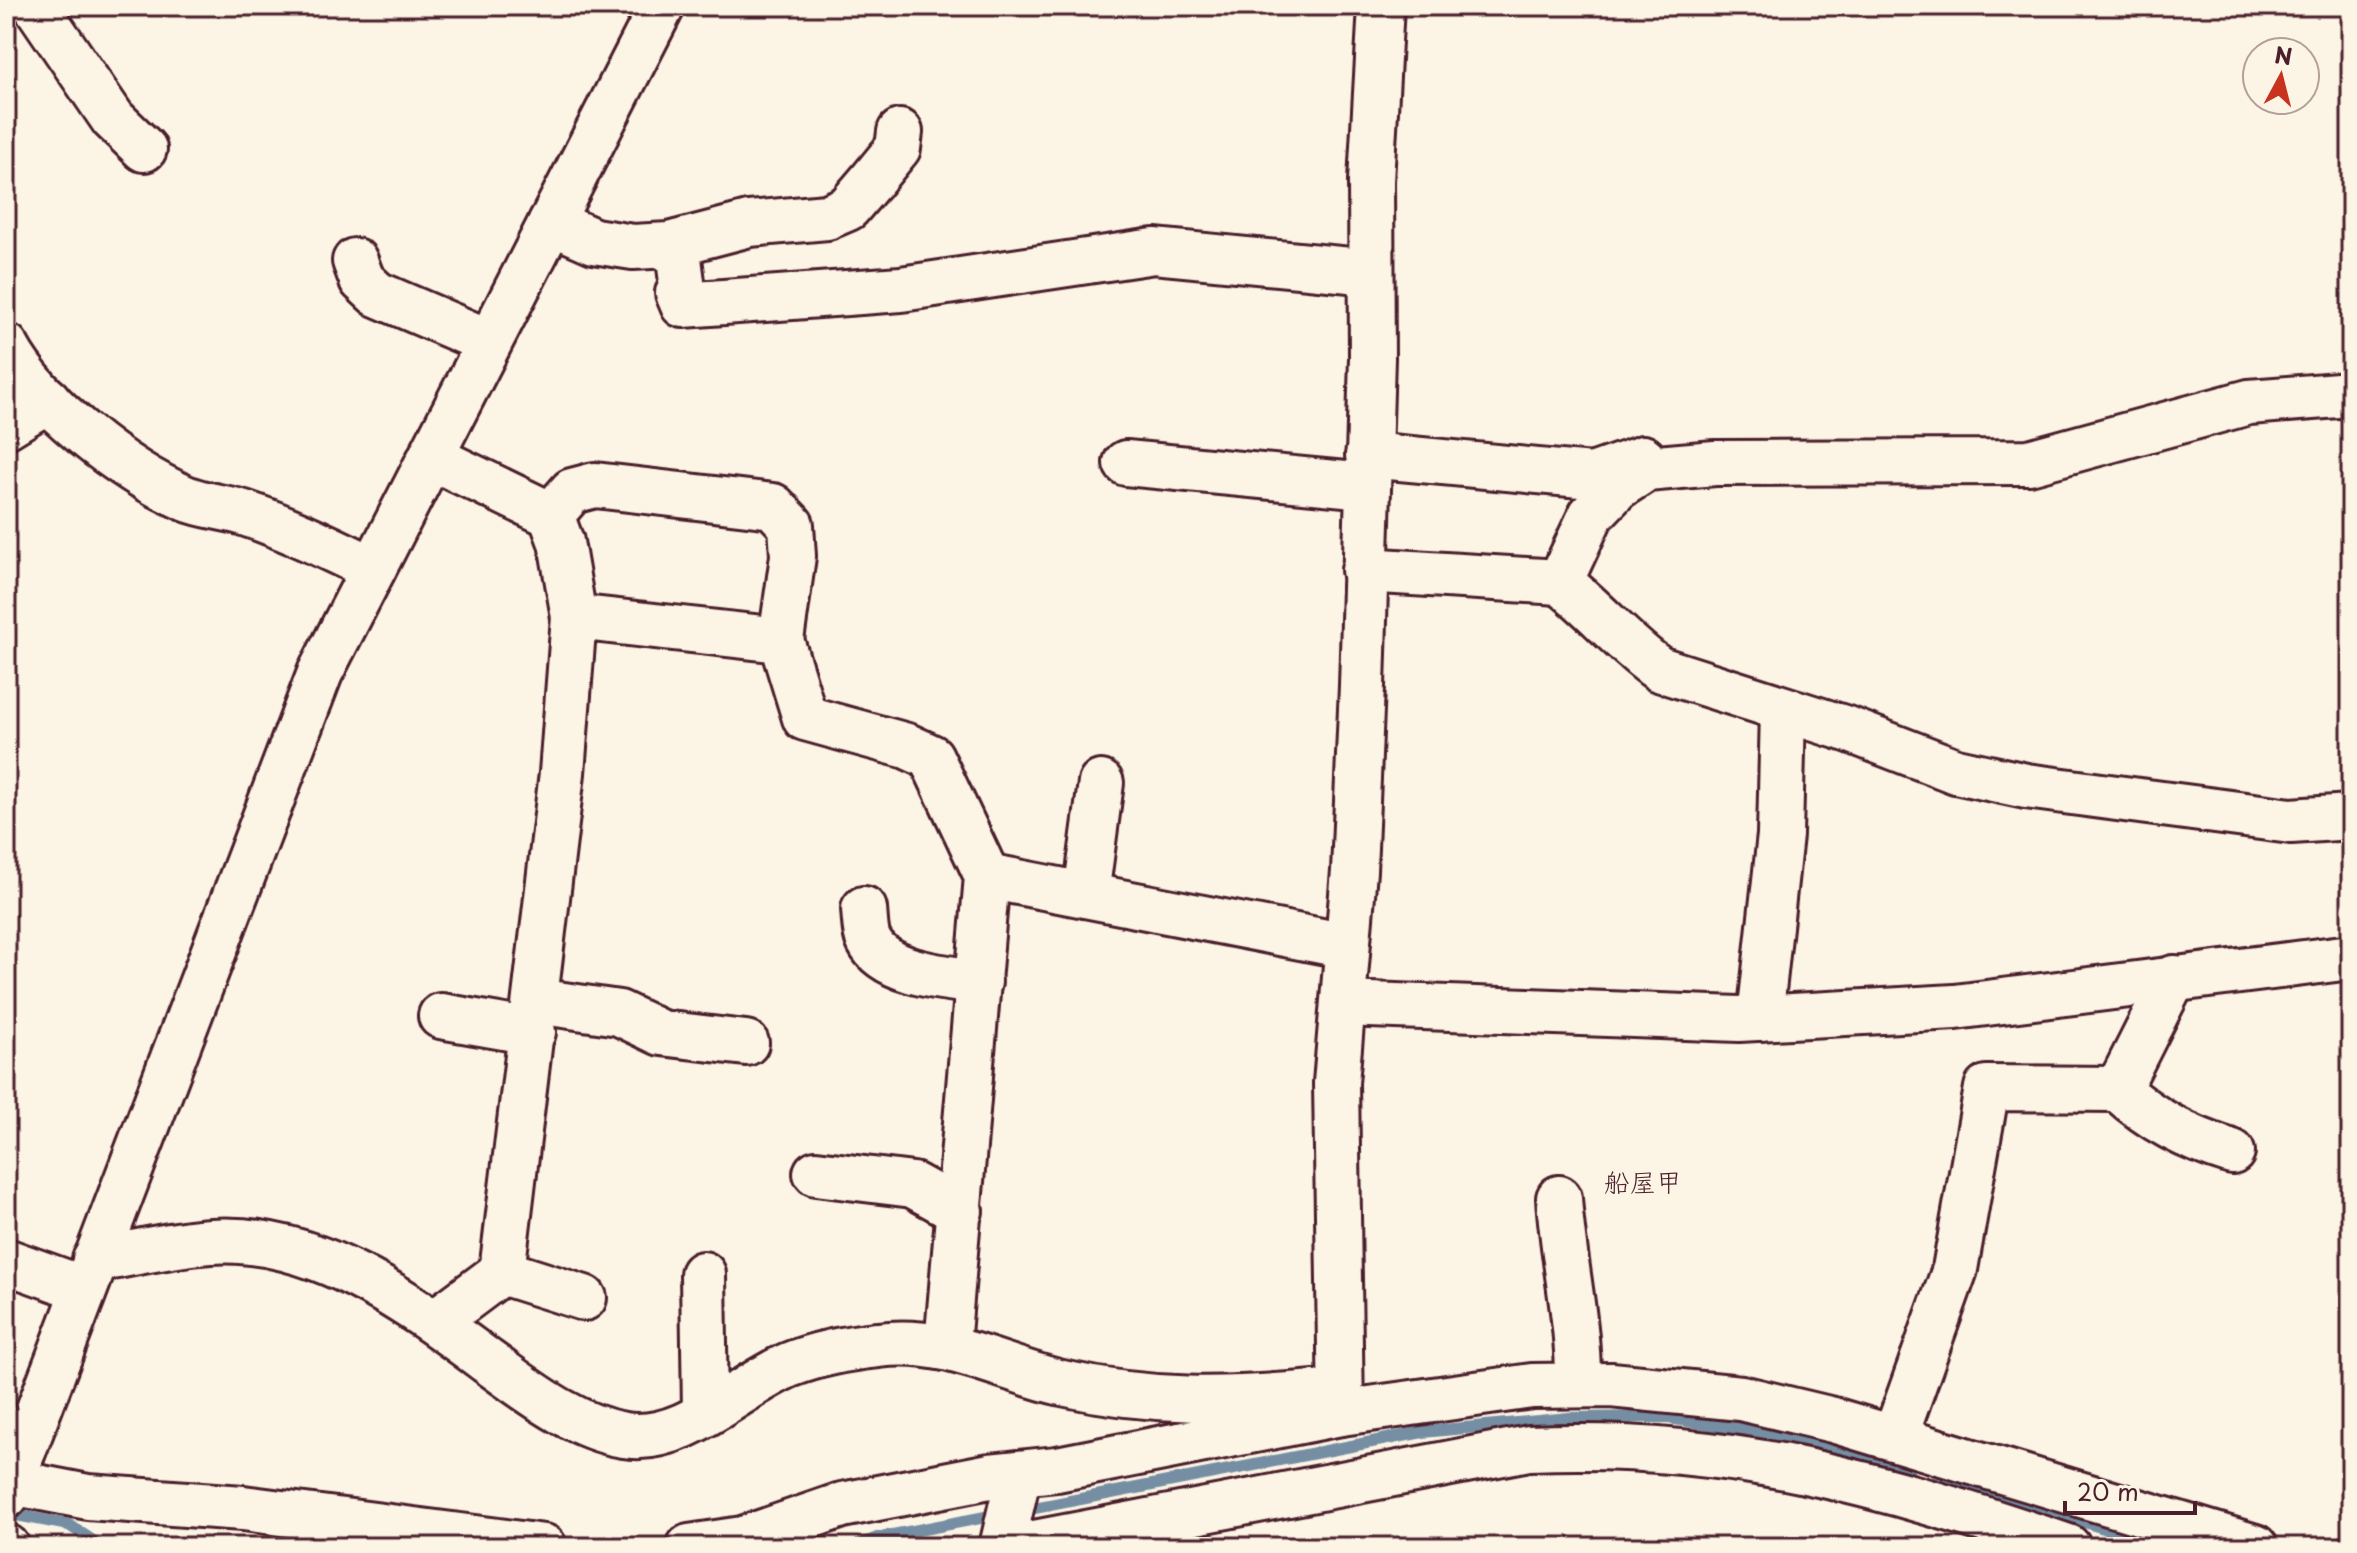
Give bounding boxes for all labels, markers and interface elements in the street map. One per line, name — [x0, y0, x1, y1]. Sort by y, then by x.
north arrow — [2241, 36, 2321, 116]
text: N — [2273, 37, 2294, 72]
district label: 船屋甲 — [1604, 1162, 1682, 1201]
scale bar — [2065, 1465, 2195, 1515]
text: 20 m — [2077, 1473, 2139, 1509]

